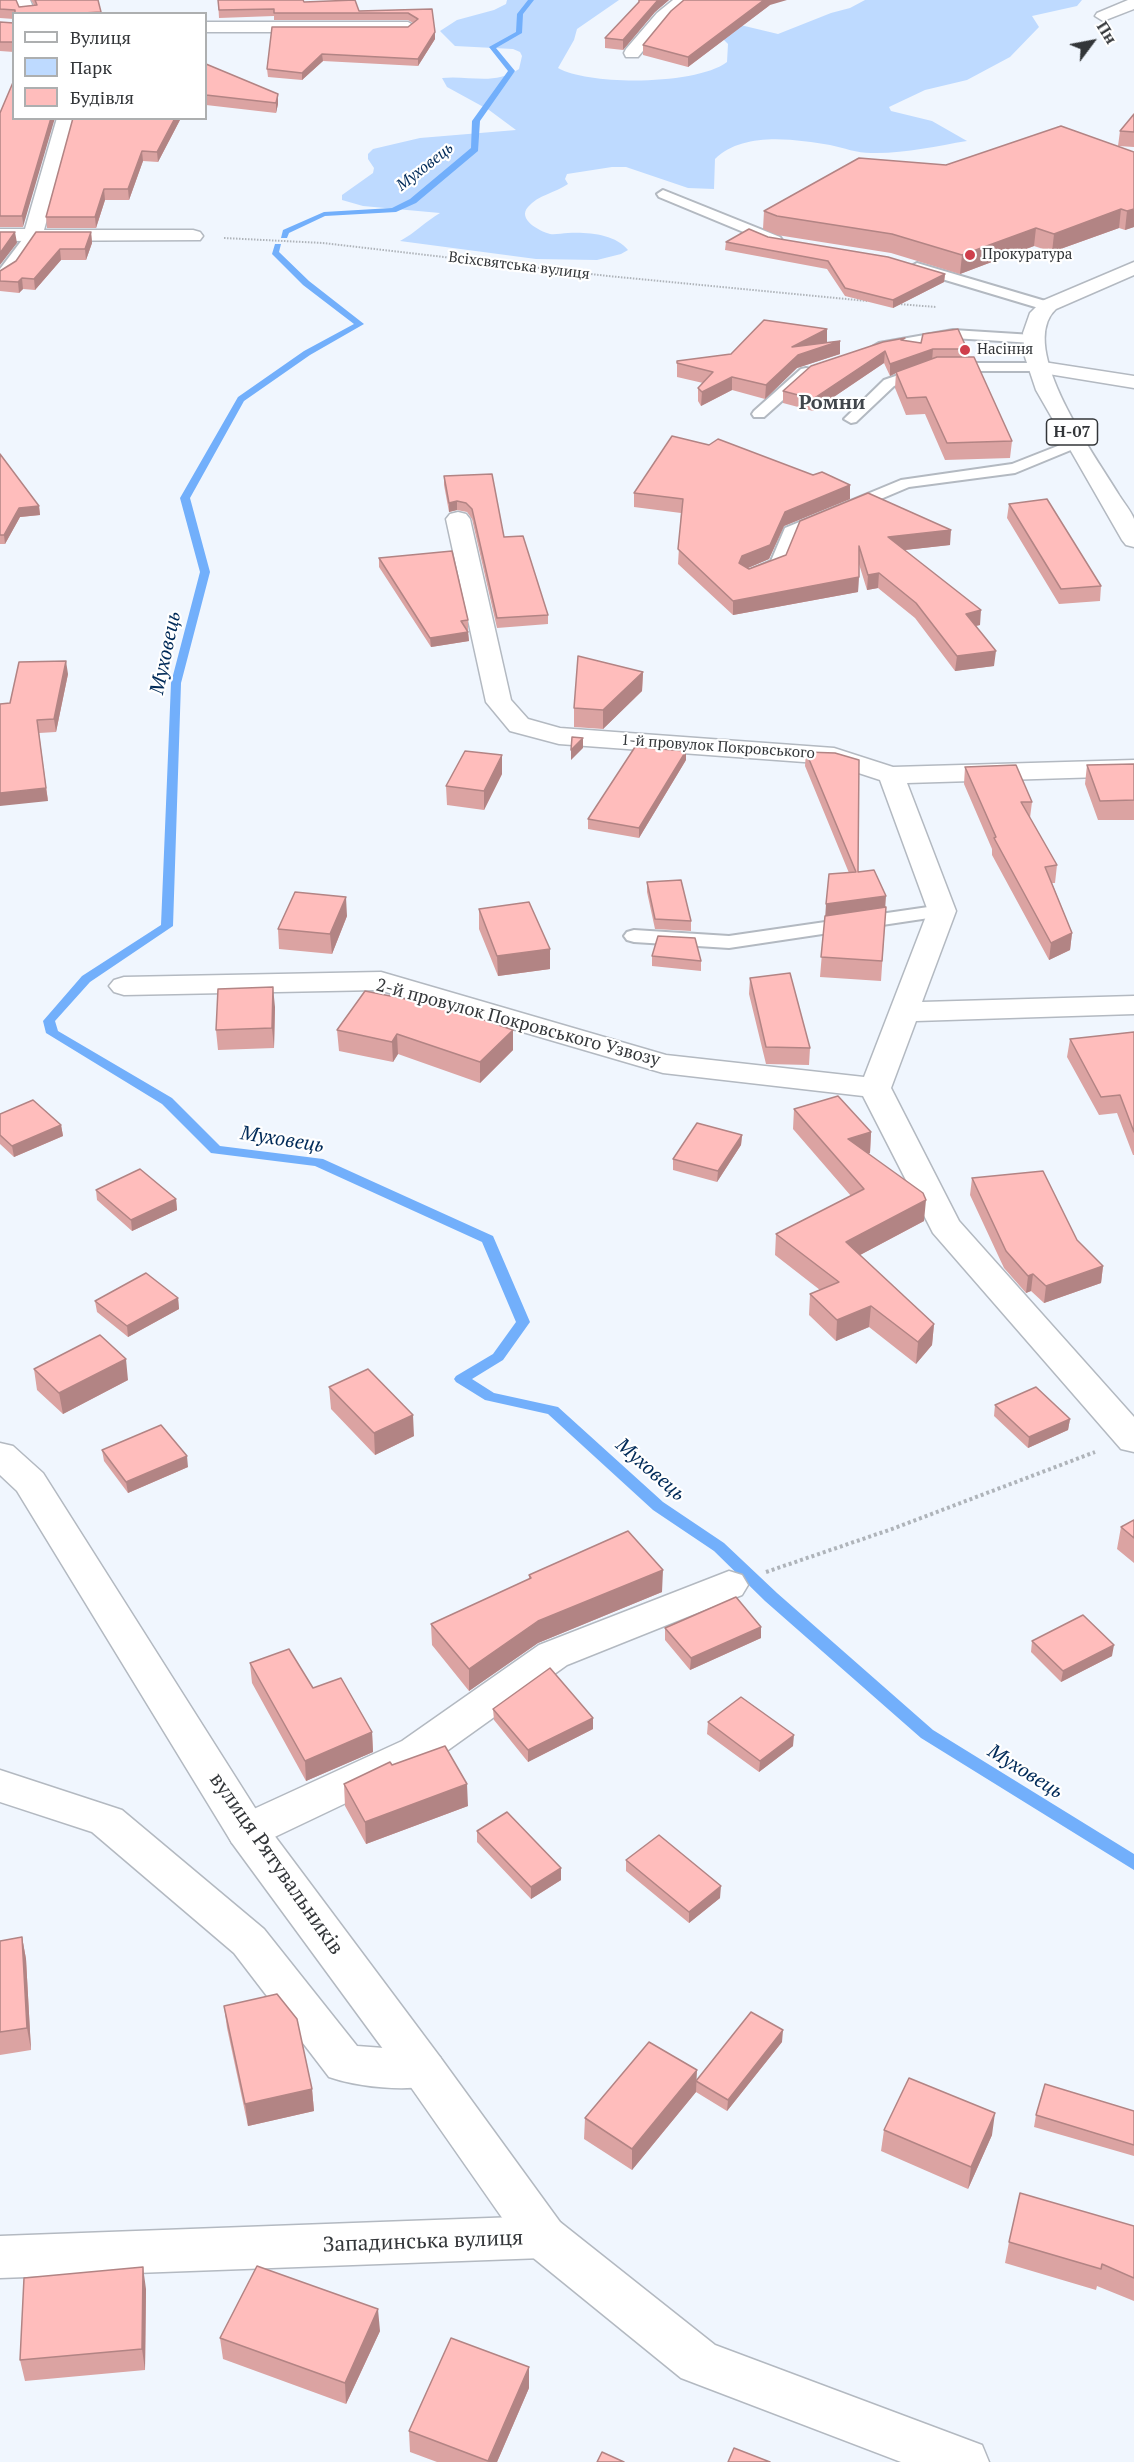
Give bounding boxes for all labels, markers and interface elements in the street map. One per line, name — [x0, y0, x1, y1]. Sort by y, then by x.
legend — [12, 12, 207, 120]
north arrow — [1062, 12, 1122, 72]
text: Пн — [1092, 17, 1123, 48]
text: Вулиця — [70, 25, 131, 49]
text: Парк — [70, 55, 112, 79]
text: Будівля — [70, 85, 134, 109]
water label: Муховець — [393, 139, 457, 195]
place label: Прокуратура — [982, 246, 1072, 264]
street label: Всіхсвятська вулиця — [447, 248, 591, 284]
marker: Прокуратура — [963, 248, 977, 262]
place label: Насіння — [977, 341, 1033, 359]
marker: Насіння — [958, 343, 972, 357]
district label: Ромни — [799, 391, 865, 415]
road number: Н-07 — [1046, 419, 1098, 445]
water label: Муховець — [146, 610, 186, 696]
street label: 1-й провулок Покровського — [621, 731, 815, 763]
street label: 2-й провулок Покровського Узвозу — [373, 975, 663, 1071]
water label: Муховець — [239, 1122, 325, 1158]
water label: Муховець — [610, 1433, 690, 1507]
water label: Муховець — [983, 1740, 1067, 1804]
street label: вулиця Рятувальників — [204, 1768, 348, 1960]
street label: Западинська вулиця — [322, 2226, 524, 2258]

